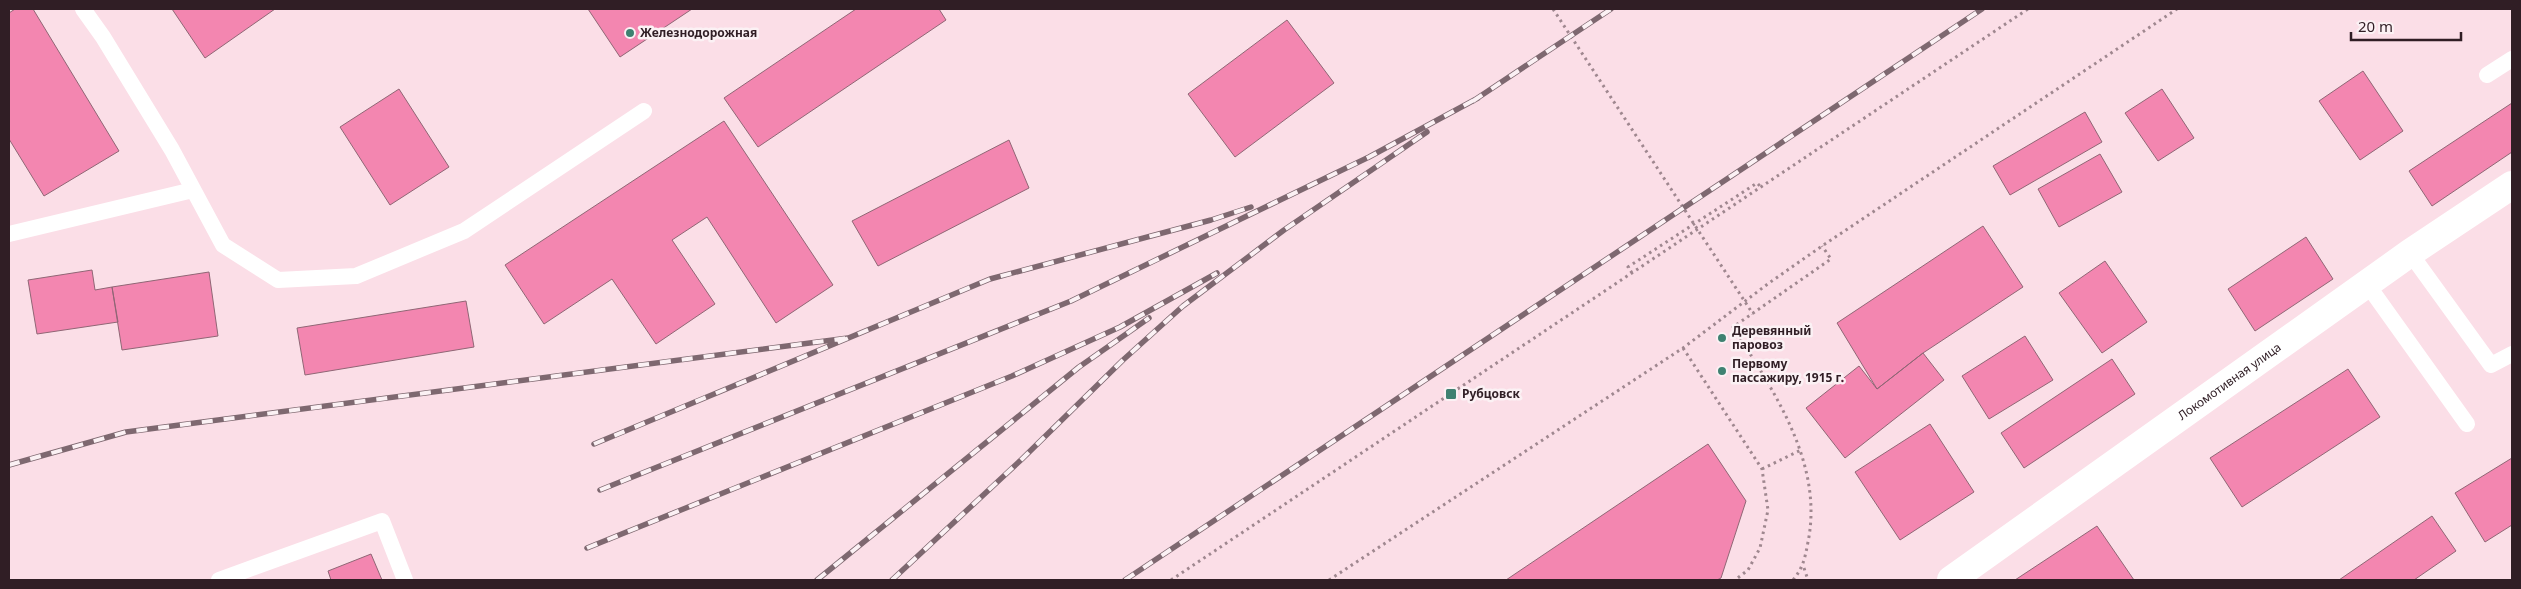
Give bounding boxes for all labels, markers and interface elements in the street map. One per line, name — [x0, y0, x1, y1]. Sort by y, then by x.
scale bar — [2351, 10, 2461, 42]
text: 20 m — [2358, 16, 2393, 36]
place label: Железнодорожная — [640, 24, 757, 41]
marker: Железнодорожная — [624, 27, 636, 39]
place label: Деревянный паровоз — [1732, 322, 1811, 353]
marker: Деревянный паровоз — [1716, 332, 1728, 344]
street label: Локомотивная улица — [2174, 339, 2284, 424]
place label: Первому пассажиру, 1915 г. — [1732, 355, 1844, 386]
marker: Первому пассажиру, 1915 г. — [1716, 365, 1728, 377]
place label: Рубцовск — [1462, 385, 1521, 402]
marker: Рубцовск — [1444, 387, 1458, 401]

